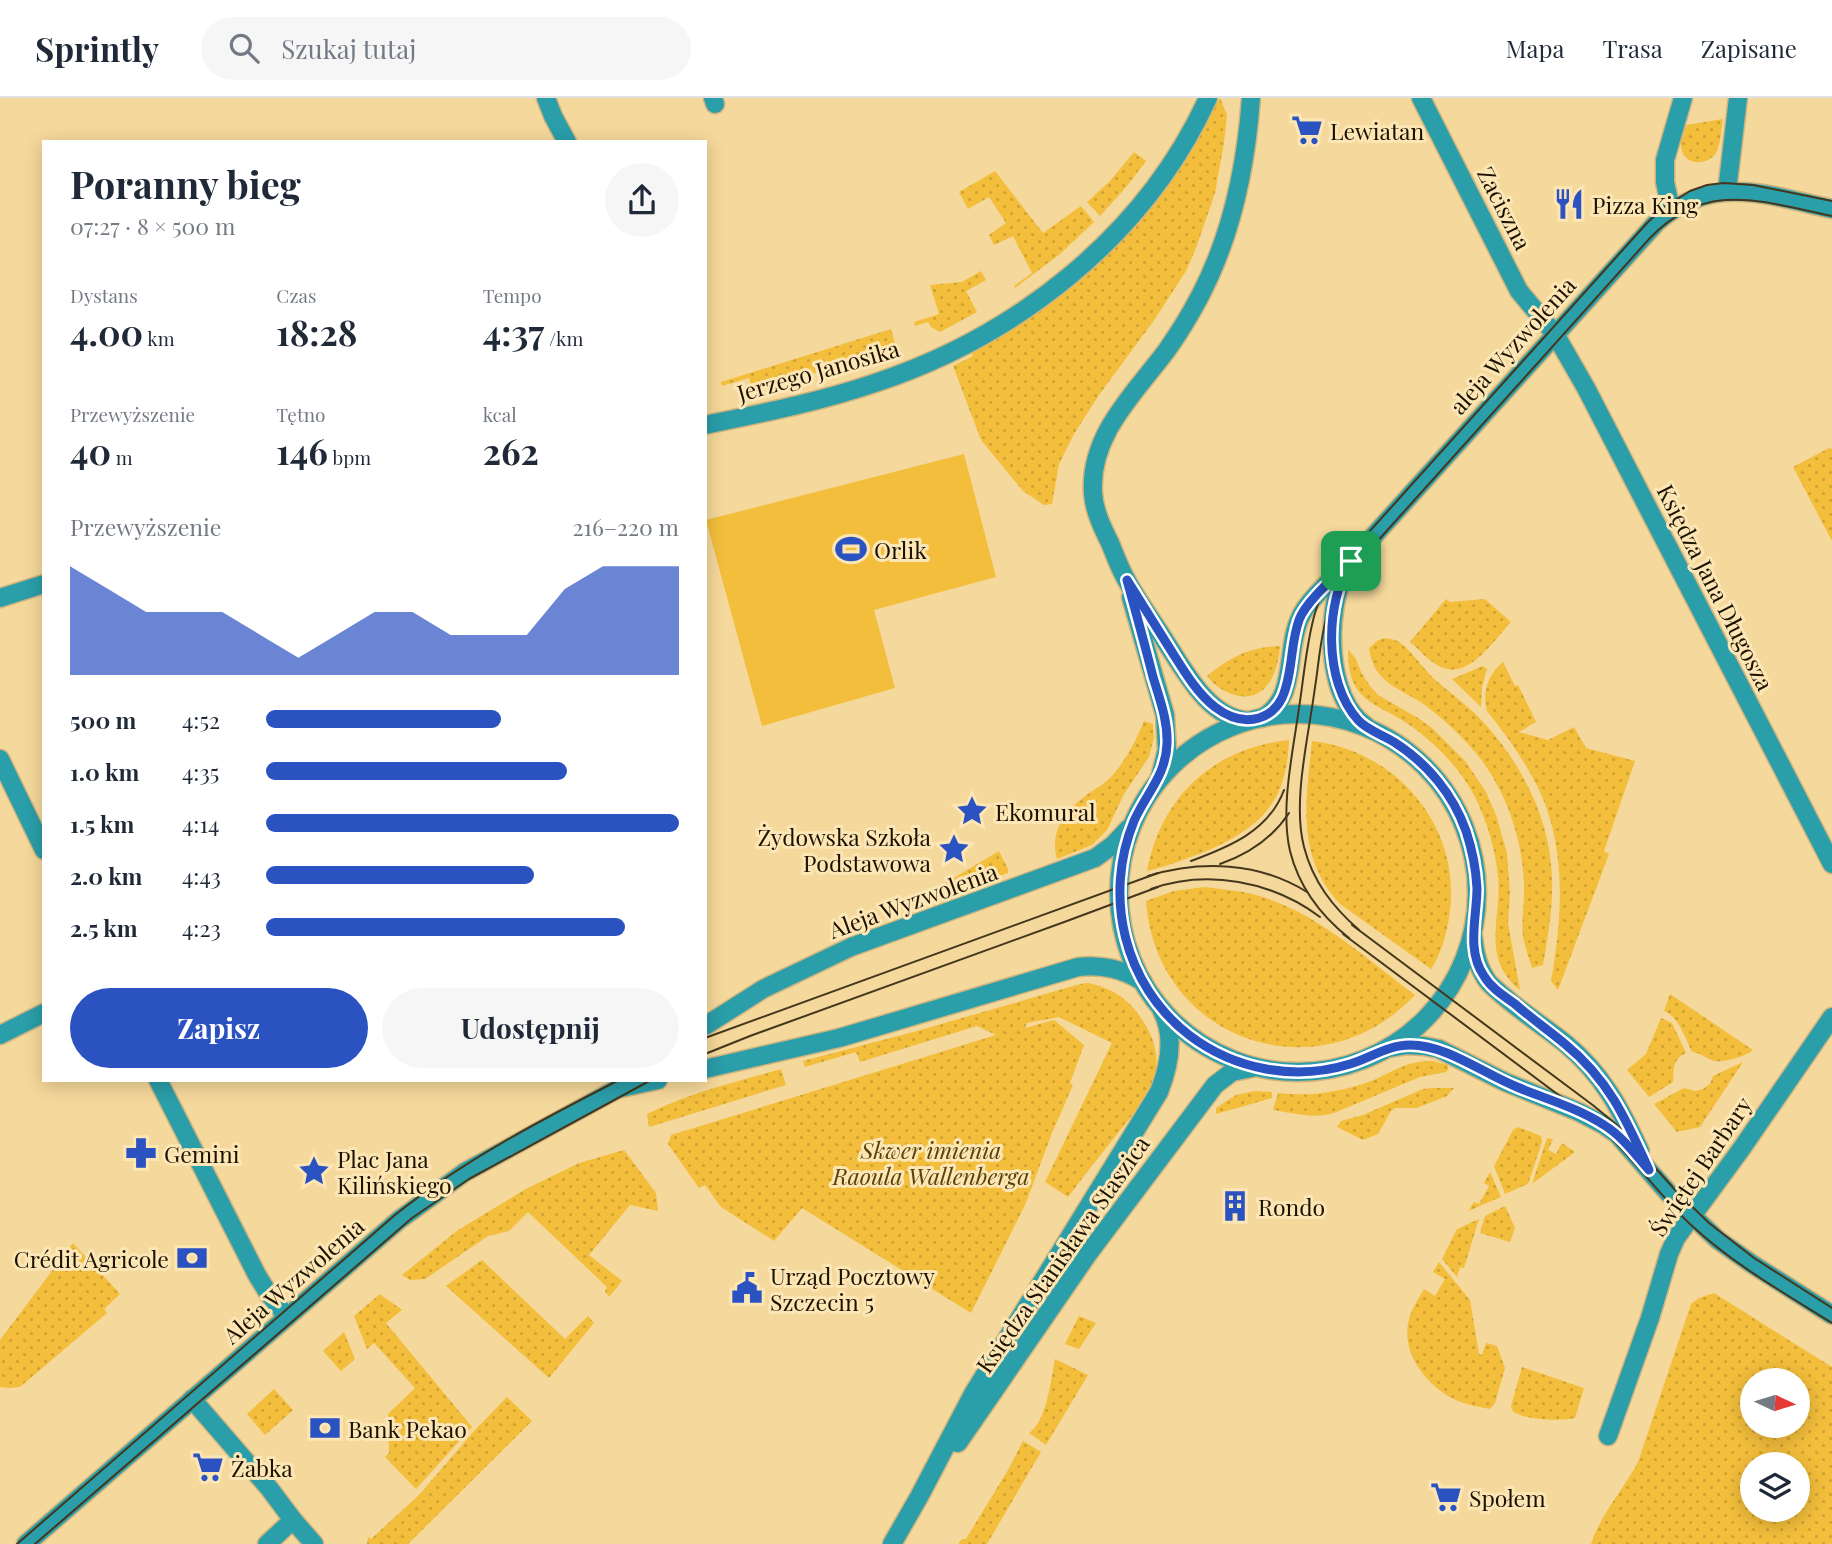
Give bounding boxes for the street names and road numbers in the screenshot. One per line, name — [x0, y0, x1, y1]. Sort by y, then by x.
street label: Zaciszna — [1471, 161, 1539, 255]
street label: aleja Wyzwolenia — [1442, 269, 1582, 420]
street label: Jerzego Janosika — [732, 332, 903, 408]
street label: Księdza Jana Długosza — [1651, 479, 1782, 696]
street label: Aleja Wyzwolenia — [823, 855, 1002, 945]
street label: Świętej Barbary — [1642, 1090, 1758, 1242]
street label: Księdza Stanisława Staszica — [968, 1129, 1156, 1379]
street label: Aleja Wyzwolenia — [215, 1210, 371, 1351]

